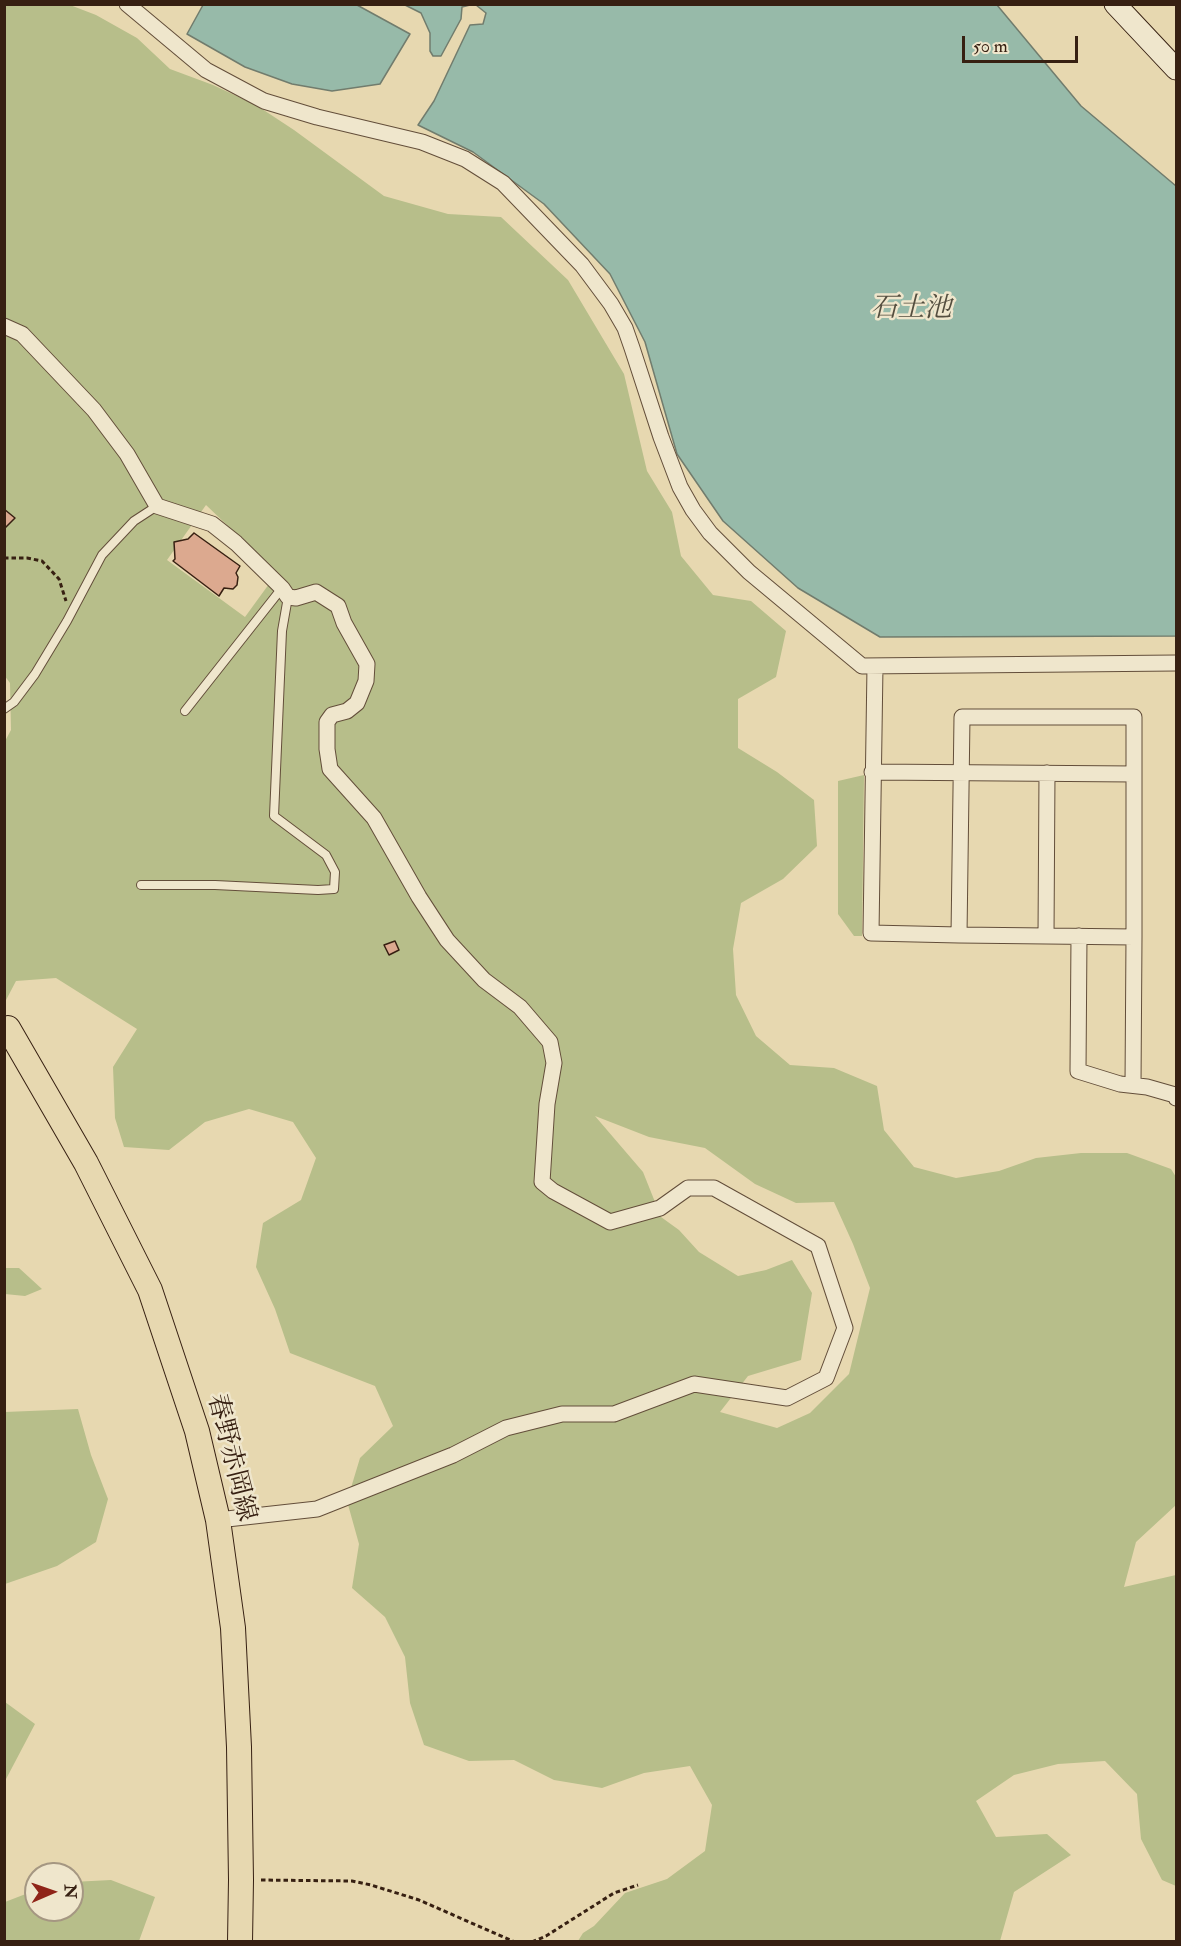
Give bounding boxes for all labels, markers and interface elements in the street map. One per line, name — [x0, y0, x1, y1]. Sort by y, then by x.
scale bar — [965, 24, 1080, 62]
text: 50 m — [973, 35, 1008, 58]
water label: 石土池 — [871, 294, 951, 326]
street label: 春野赤岡線 — [199, 1391, 261, 1525]
north arrow — [24, 1862, 84, 1922]
text: N — [60, 1884, 80, 1899]

